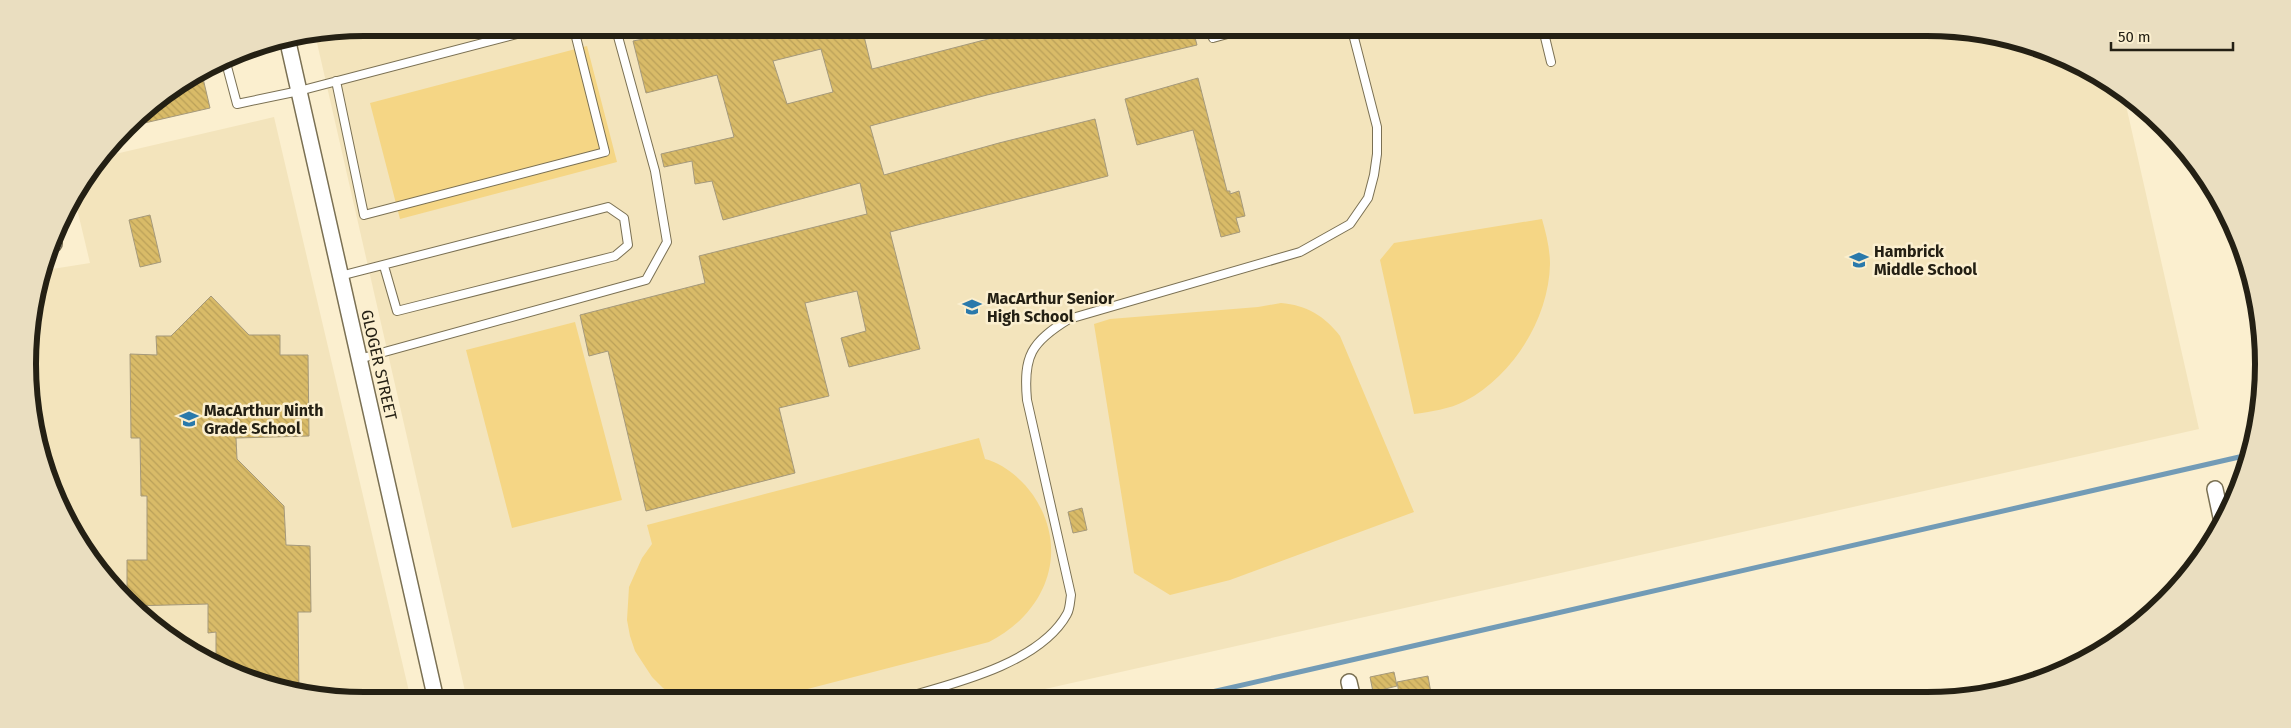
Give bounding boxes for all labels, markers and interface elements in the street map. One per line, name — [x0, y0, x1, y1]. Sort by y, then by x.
scale bar — [2111, 20, 2234, 52]
text: 50 m — [2118, 28, 2151, 46]
place label: Hambrick Middle School — [1874, 242, 1977, 279]
school or university icon: Hambrick Middle School — [1848, 249, 1870, 271]
place label: MacArthur Senior High School — [987, 289, 1115, 326]
school or university icon: MacArthur Senior High School — [961, 296, 983, 318]
street label: GLOGER STREET — [357, 308, 401, 423]
place label: MacArthur Ninth Grade School — [204, 401, 323, 438]
school or university icon: MacArthur Ninth Grade School — [178, 408, 200, 430]

